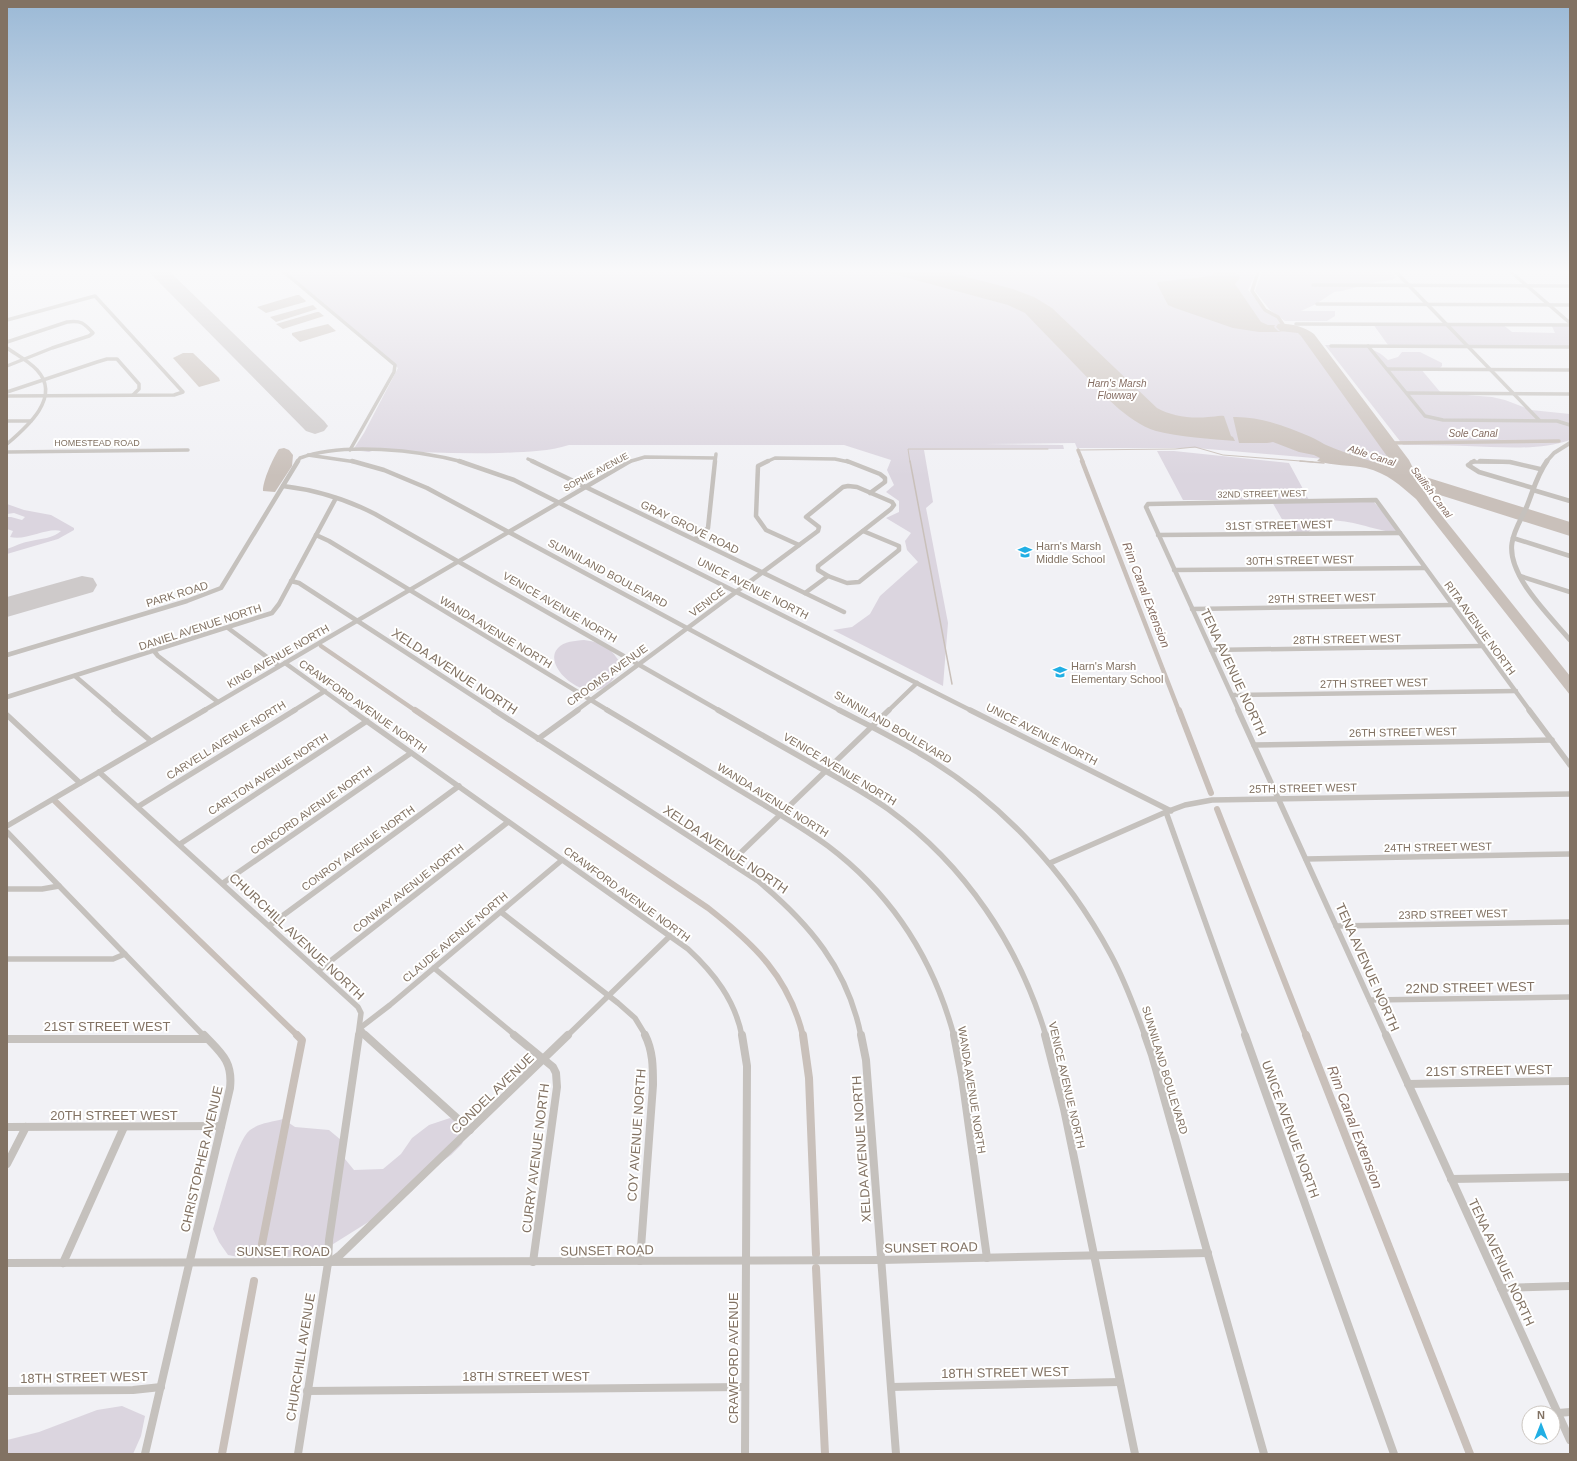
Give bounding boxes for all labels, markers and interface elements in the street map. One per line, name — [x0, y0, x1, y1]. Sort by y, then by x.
water label: Harn's Marsh Flowway — [1087, 378, 1147, 401]
water label: Sole Canal — [1449, 428, 1498, 439]
street label: HOMESTEAD ROAD — [54, 438, 140, 448]
water label: Able Canal — [1346, 442, 1398, 469]
street label: SOPHIE AVENUE — [562, 451, 630, 493]
water label: Sailfish Canal — [1409, 465, 1455, 521]
street label: 32ND STREET WEST — [1217, 488, 1307, 500]
street label: GRAY GROVE ROAD — [639, 498, 741, 556]
street label: 31ST STREET WEST — [1225, 518, 1333, 532]
street label: SUNNILAND BOULEVARD — [546, 536, 670, 610]
place label: Harn's Marsh Middle School — [1036, 540, 1105, 565]
water label: Rim Canal Extension — [1119, 540, 1173, 650]
school or university icon: Harn's Marsh Middle School — [1017, 544, 1033, 560]
street label: 30TH STREET WEST — [1246, 553, 1354, 567]
street label: UNICE AVENUE NORTH — [695, 555, 811, 621]
street label: VENICE AVENUE NORTH — [501, 569, 619, 645]
street label: PARK ROAD — [145, 579, 209, 609]
street label: RITA AVENUE NORTH — [1442, 579, 1518, 677]
street label: VENICE — [687, 585, 727, 619]
street label: 29TH STREET WEST — [1268, 591, 1376, 605]
street label: WANDA AVENUE NORTH — [438, 594, 554, 670]
street label: DANIEL AVENUE NORTH — [137, 601, 263, 653]
street label: TENA AVENUE NORTH — [1197, 606, 1270, 738]
street label: KING AVENUE NORTH — [225, 622, 331, 690]
street label: XELDA AVENUE NORTH — [389, 625, 520, 718]
street label: 28TH STREET WEST — [1293, 632, 1401, 646]
street label: CROOMS AVENUE — [564, 642, 650, 708]
street label: CRAWFORD AVENUE NORTH — [297, 657, 429, 755]
place label: Harn's Marsh Elementary School — [1071, 660, 1163, 685]
school or university icon: Harn's Marsh Elementary School — [1052, 664, 1068, 680]
street label: 27TH STREET WEST — [1320, 676, 1428, 690]
street label: SUNNILAND BOULEVARD — [832, 688, 954, 766]
street label: CARVELL AVENUE NORTH — [164, 698, 288, 782]
street label: UNICE AVENUE NORTH — [984, 701, 1100, 767]
street label: 26TH STREET WEST — [1349, 725, 1457, 739]
street label: VENICE AVENUE NORTH — [781, 730, 899, 808]
street label: CARLTON AVENUE NORTH — [206, 731, 330, 817]
street label: WANDA AVENUE NORTH — [715, 761, 831, 839]
street label: CONCORD AVENUE NORTH — [248, 763, 374, 857]
street label: 25TH STREET WEST — [1249, 781, 1357, 795]
street label: XELDA AVENUE NORTH — [661, 802, 791, 897]
street label: CONROY AVENUE NORTH — [299, 803, 417, 893]
street label: 24TH STREET WEST — [1384, 840, 1492, 854]
street label: CONWAY AVENUE NORTH — [350, 841, 466, 935]
street label: CRAWFORD AVENUE NORTH — [562, 844, 693, 944]
street label: CHURCHILL AVENUE NORTH — [226, 870, 367, 1003]
street label: CLAUDE AVENUE NORTH — [400, 889, 510, 984]
street label: TENA AVENUE NORTH — [1332, 901, 1403, 1034]
street label: 23RD STREET WEST — [1398, 907, 1508, 921]
street label: 22ND STREET WEST — [1405, 979, 1535, 996]
street label: SUNNILAND BOULEVARD — [1140, 1004, 1190, 1136]
street label: 21ST STREET WEST — [44, 1019, 170, 1034]
street label: VENICE AVENUE NORTH — [1047, 1020, 1087, 1150]
street label: WANDA AVENUE NORTH — [956, 1025, 988, 1155]
street label: CONDEL AVENUE — [448, 1050, 537, 1137]
street label: UNICE AVENUE NORTH — [1259, 1058, 1322, 1200]
street label: 21ST STREET WEST — [1426, 1062, 1553, 1079]
water label: Rim Canal Extension — [1324, 1063, 1386, 1191]
street label: COY AVENUE NORTH — [624, 1068, 649, 1202]
street label: XELDA AVENUE NORTH — [849, 1075, 874, 1223]
street label: CURRY AVENUE NORTH — [519, 1082, 552, 1234]
street label: CHRISTOPHER AVENUE — [177, 1084, 226, 1234]
street label: 20TH STREET WEST — [50, 1108, 178, 1123]
street label: TENA AVENUE NORTH — [1465, 1196, 1538, 1328]
street label: SUNSET ROAD — [884, 1239, 978, 1256]
street label: SUNSET ROAD — [560, 1242, 654, 1259]
street label: SUNSET ROAD — [236, 1244, 330, 1259]
street label: CHURCHILL AVENUE — [283, 1292, 318, 1422]
street label: CRAWFORD AVENUE — [726, 1292, 741, 1424]
street label: 18TH STREET WEST — [941, 1364, 1069, 1381]
street label: 18TH STREET WEST — [20, 1369, 148, 1386]
street label: 18TH STREET WEST — [462, 1369, 590, 1384]
north arrow — [1521, 1405, 1561, 1445]
text: N — [1537, 1409, 1545, 1421]

